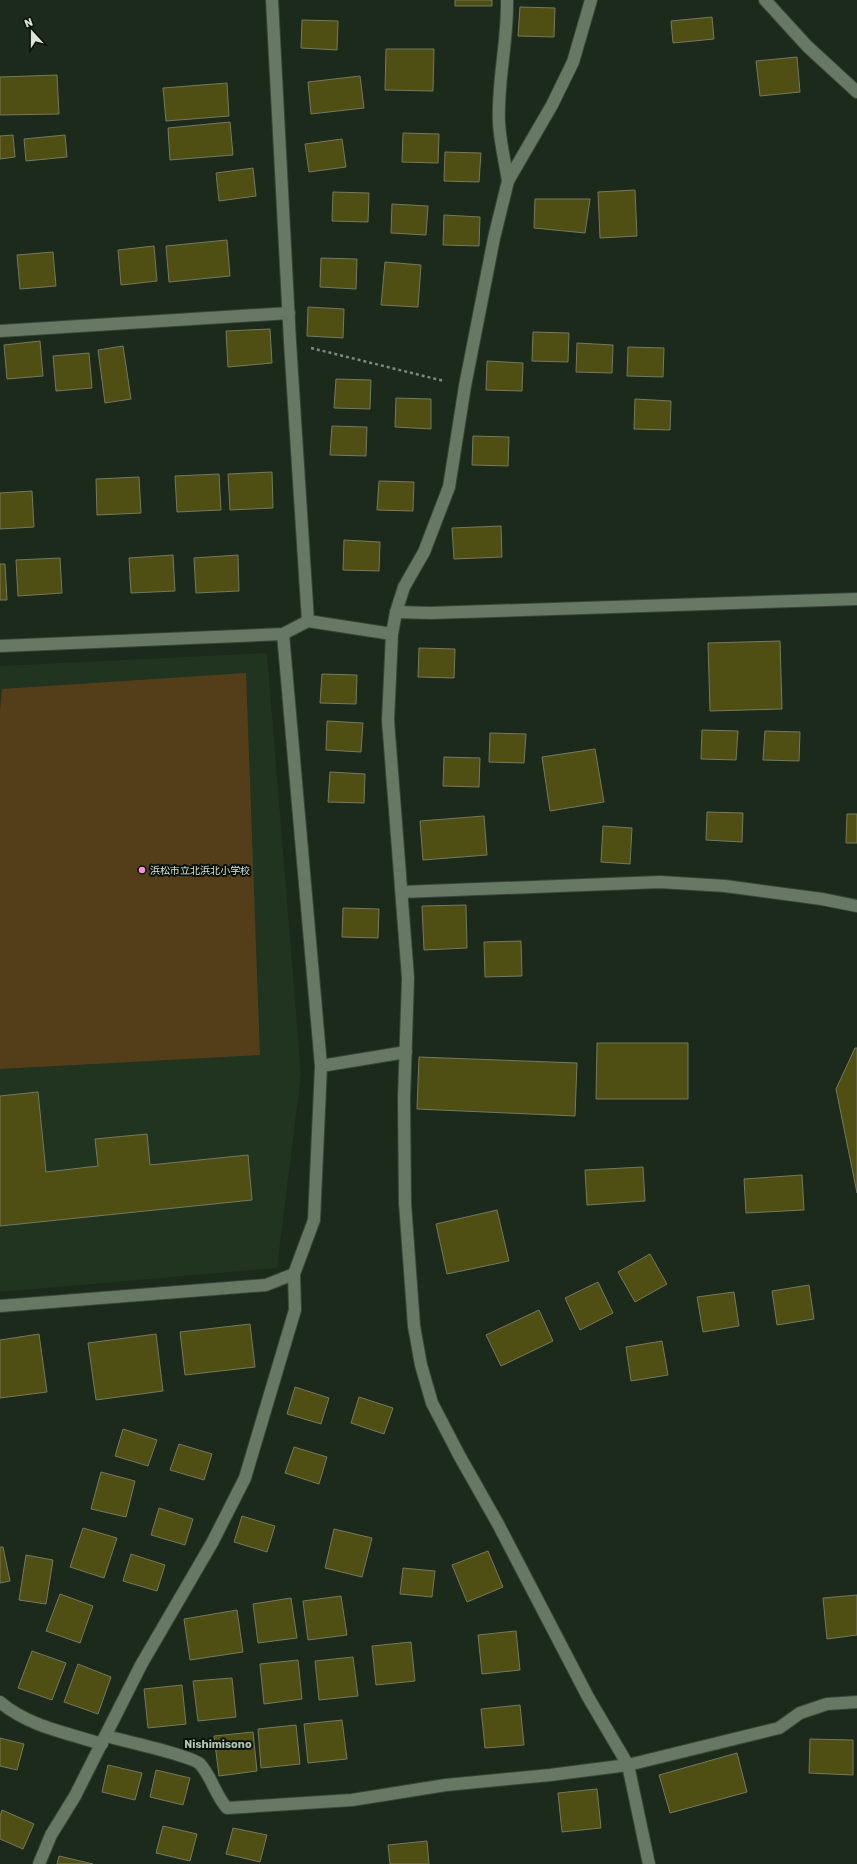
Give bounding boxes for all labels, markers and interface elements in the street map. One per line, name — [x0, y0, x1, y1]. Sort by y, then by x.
north arrow — [12, 12, 52, 52]
text: N — [23, 16, 35, 31]
marker: 浜松市立北浜北小学校 — [137, 865, 147, 875]
place label: 浜松市立北浜北小学校 — [150, 865, 250, 877]
district label: Nishimisono — [184, 1738, 252, 1751]

